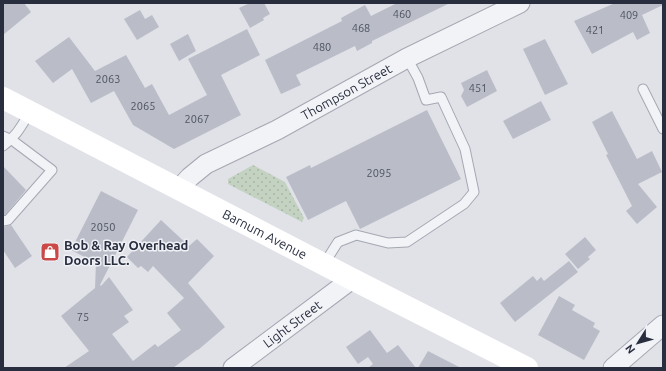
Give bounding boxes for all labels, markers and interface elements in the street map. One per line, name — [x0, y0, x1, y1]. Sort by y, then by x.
house number: 460 — [393, 8, 411, 20]
house number: 409 — [620, 9, 638, 21]
house number: 468 — [352, 22, 370, 34]
house number: 421 — [586, 24, 604, 36]
house number: 480 — [313, 41, 331, 53]
street label: Thompson Street — [299, 61, 394, 122]
house number: 2063 — [96, 73, 120, 85]
house number: 451 — [469, 82, 487, 94]
house number: 2065 — [131, 100, 155, 112]
house number: 2067 — [185, 113, 209, 125]
house number: 2095 — [367, 167, 391, 179]
street label: Barnum Avenue — [220, 206, 309, 261]
house number: 2050 — [91, 221, 115, 233]
place label: Bob & Ray Overhead Doors LLC. — [64, 238, 188, 267]
shop icon: Bob & Ray Overhead Doors LLC. — [39, 241, 61, 263]
street label: Light Street — [260, 297, 324, 350]
house number: 75 — [77, 311, 89, 323]
north arrow — [618, 323, 658, 363]
text: N — [623, 342, 637, 356]

